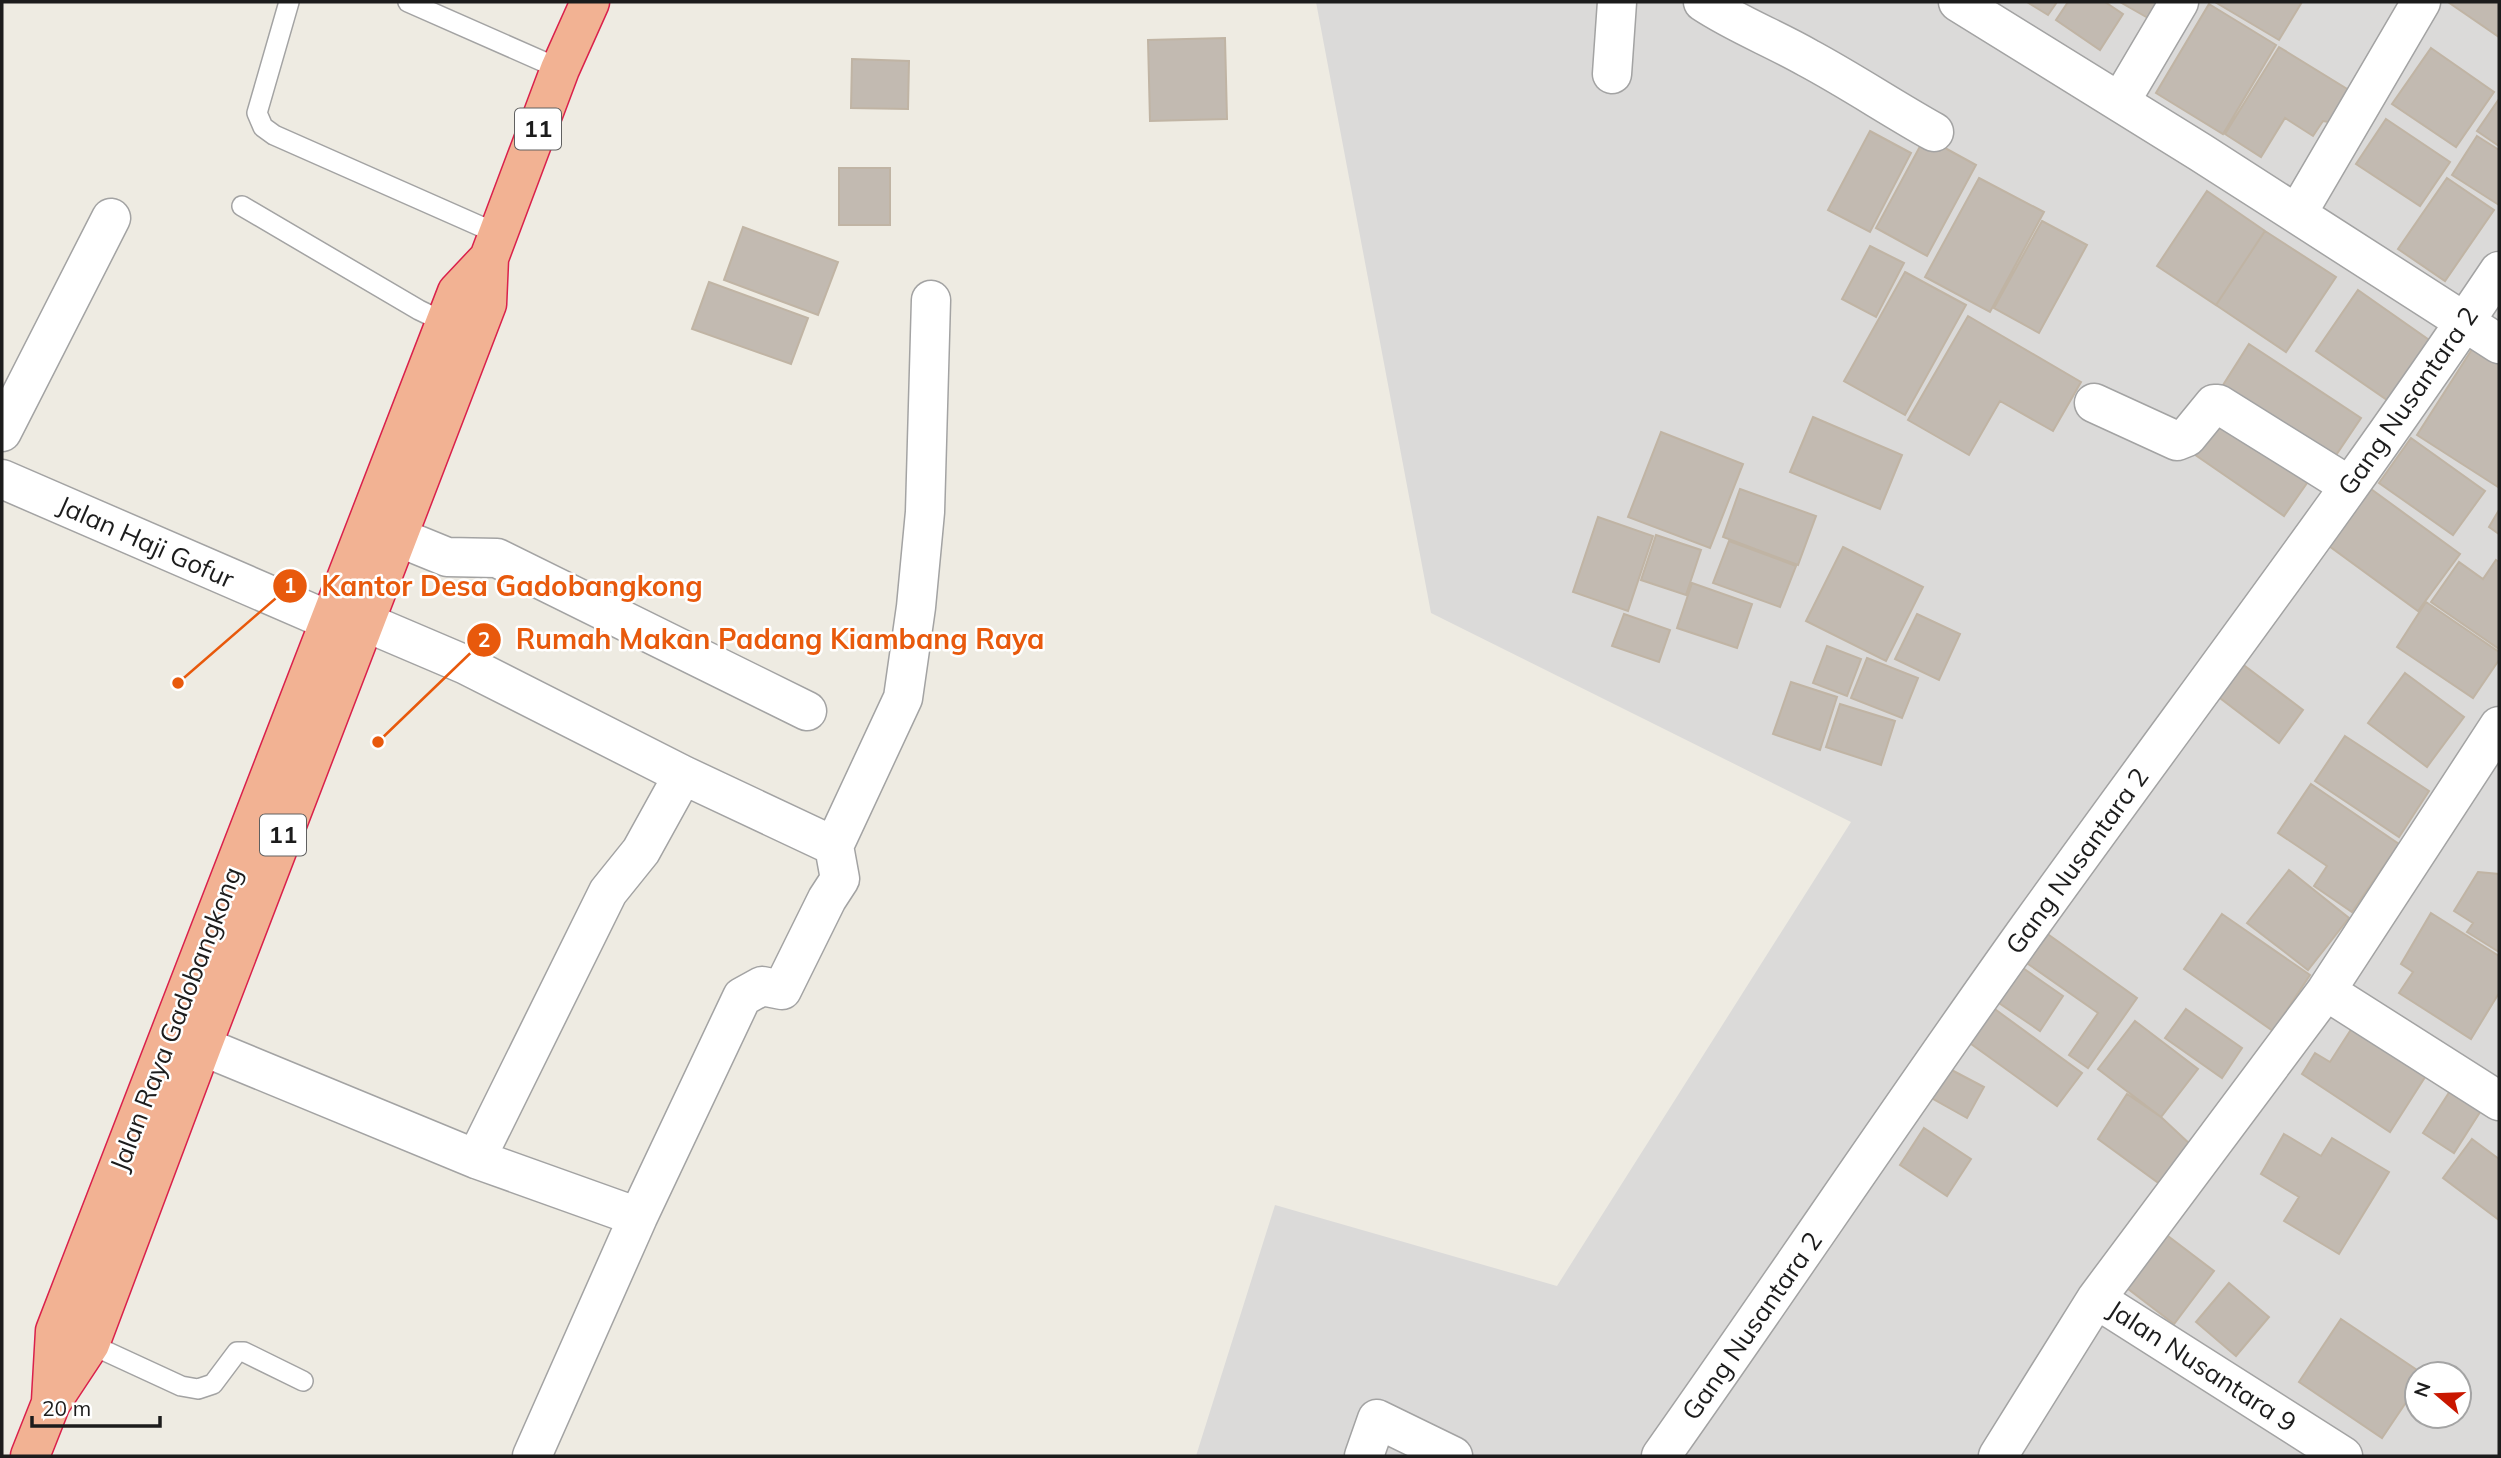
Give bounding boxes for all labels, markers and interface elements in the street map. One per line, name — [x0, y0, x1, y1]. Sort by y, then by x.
road number: 11 — [515, 108, 561, 149]
street label: Gang Nusantara 2 — [2330, 300, 2485, 501]
street label: Jalan Haji Gofur — [53, 488, 240, 595]
callout: Kantor Desa Gadobangkong — [272, 561, 717, 610]
text: Kantor Desa Gadobangkong — [321, 568, 703, 603]
text: 1 — [284, 572, 296, 598]
callout: Rumah Makan Padang Kiambang Raya — [467, 615, 1058, 664]
text: Rumah Makan Padang Kiambang Raya — [516, 621, 1044, 656]
text: 2 — [478, 626, 490, 652]
street label: Gang Nusantara 2 — [1998, 761, 2155, 960]
road number: 11 — [260, 814, 306, 856]
street label: Jalan Raya Gadobangkong — [102, 862, 249, 1176]
street label: Gang Nusantara 2 — [1674, 1225, 1829, 1426]
street label: Jalan Nusantara 9 — [2102, 1292, 2303, 1439]
north arrow — [2403, 1360, 2473, 1430]
text: N — [2408, 1379, 2436, 1400]
scale bar — [32, 1384, 159, 1428]
text: 20 m — [42, 1395, 91, 1421]

